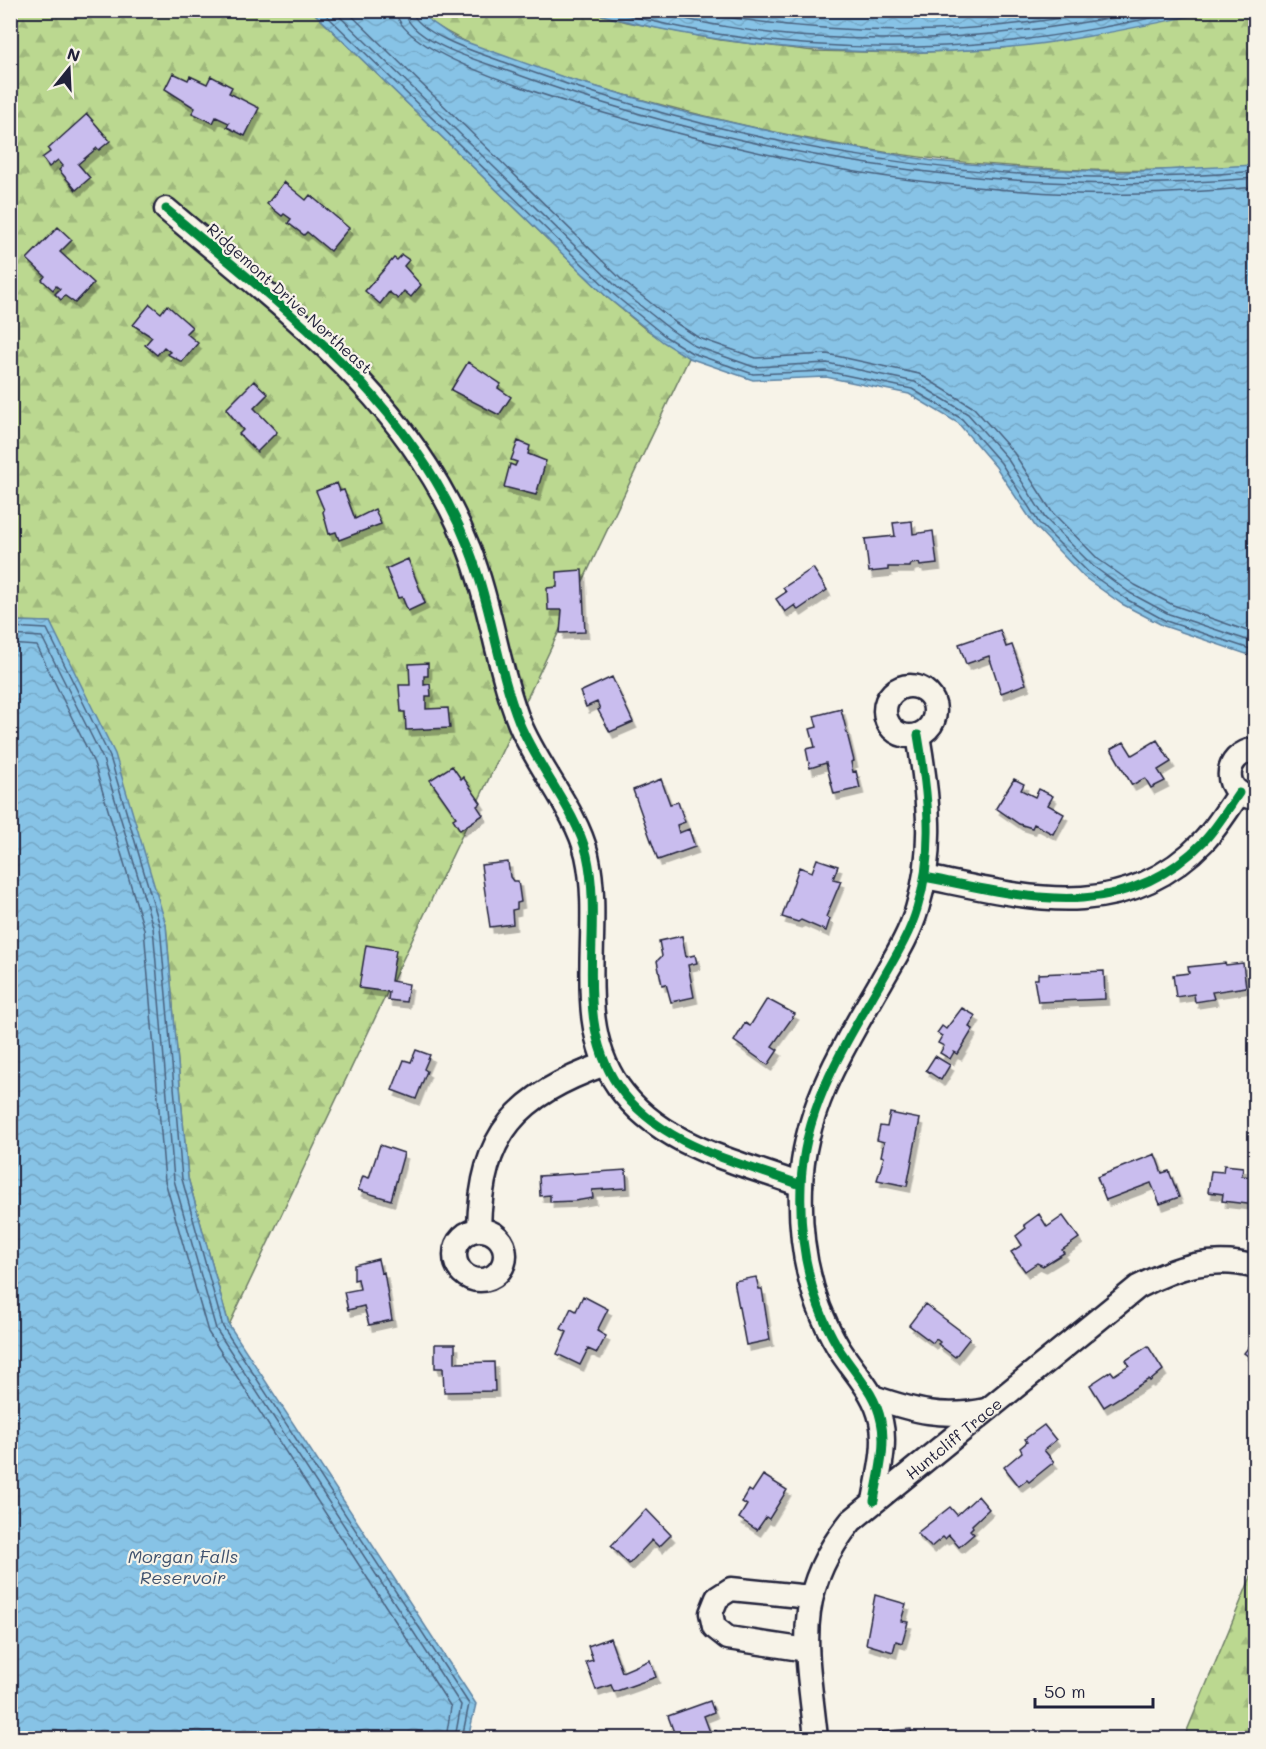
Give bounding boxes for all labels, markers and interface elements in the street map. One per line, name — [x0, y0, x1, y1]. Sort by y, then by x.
north arrow — [39, 39, 99, 99]
text: N — [65, 42, 83, 66]
street label: Ridgemont Drive Northeast — [203, 218, 377, 378]
street label: Huntcliff Trace — [901, 1392, 1006, 1483]
water label: Morgan Falls Reservoir — [128, 1544, 238, 1589]
scale bar — [1035, 1671, 1154, 1709]
text: 50 m — [1044, 1679, 1086, 1703]

